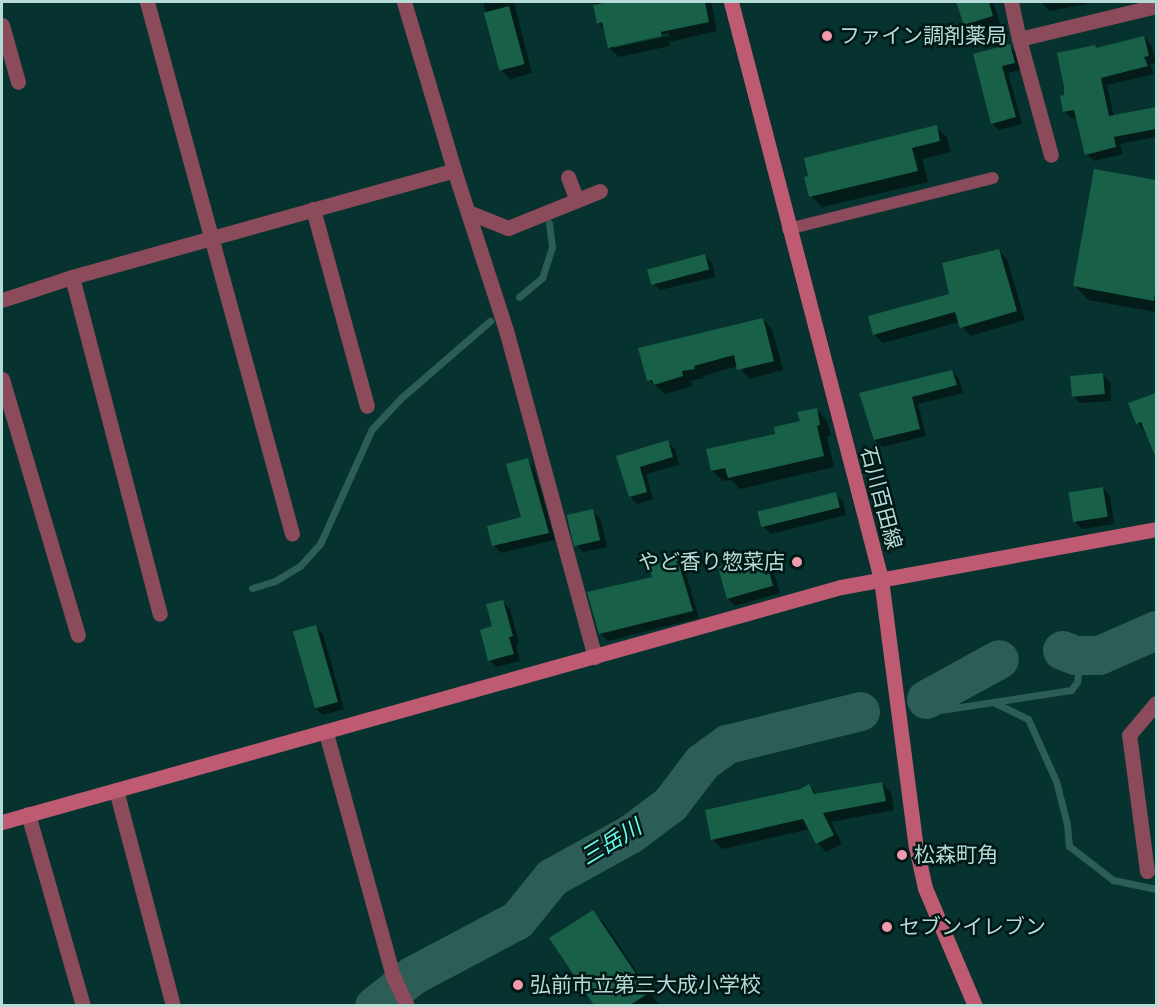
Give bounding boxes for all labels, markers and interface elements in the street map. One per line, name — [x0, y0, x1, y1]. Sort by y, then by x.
place label: ファイン調剤薬局 — [839, 23, 1007, 49]
marker: ファイン調剤薬局 — [820, 29, 834, 43]
street label: 石川百田線 — [855, 444, 907, 552]
place label: やど香り惣菜店 — [638, 549, 785, 575]
marker: やど香り惣菜店 — [790, 555, 804, 569]
water label: 三岳川 — [576, 814, 646, 870]
place label: 松森町角 — [914, 842, 998, 868]
marker: 松森町角 — [895, 848, 909, 862]
place label: セブンイレブン — [899, 914, 1046, 940]
marker: セブンイレブン — [880, 920, 894, 934]
place label: 弘前市立第三大成小学校 — [530, 972, 761, 998]
marker: 弘前市立第三大成小学校 — [511, 978, 525, 992]

